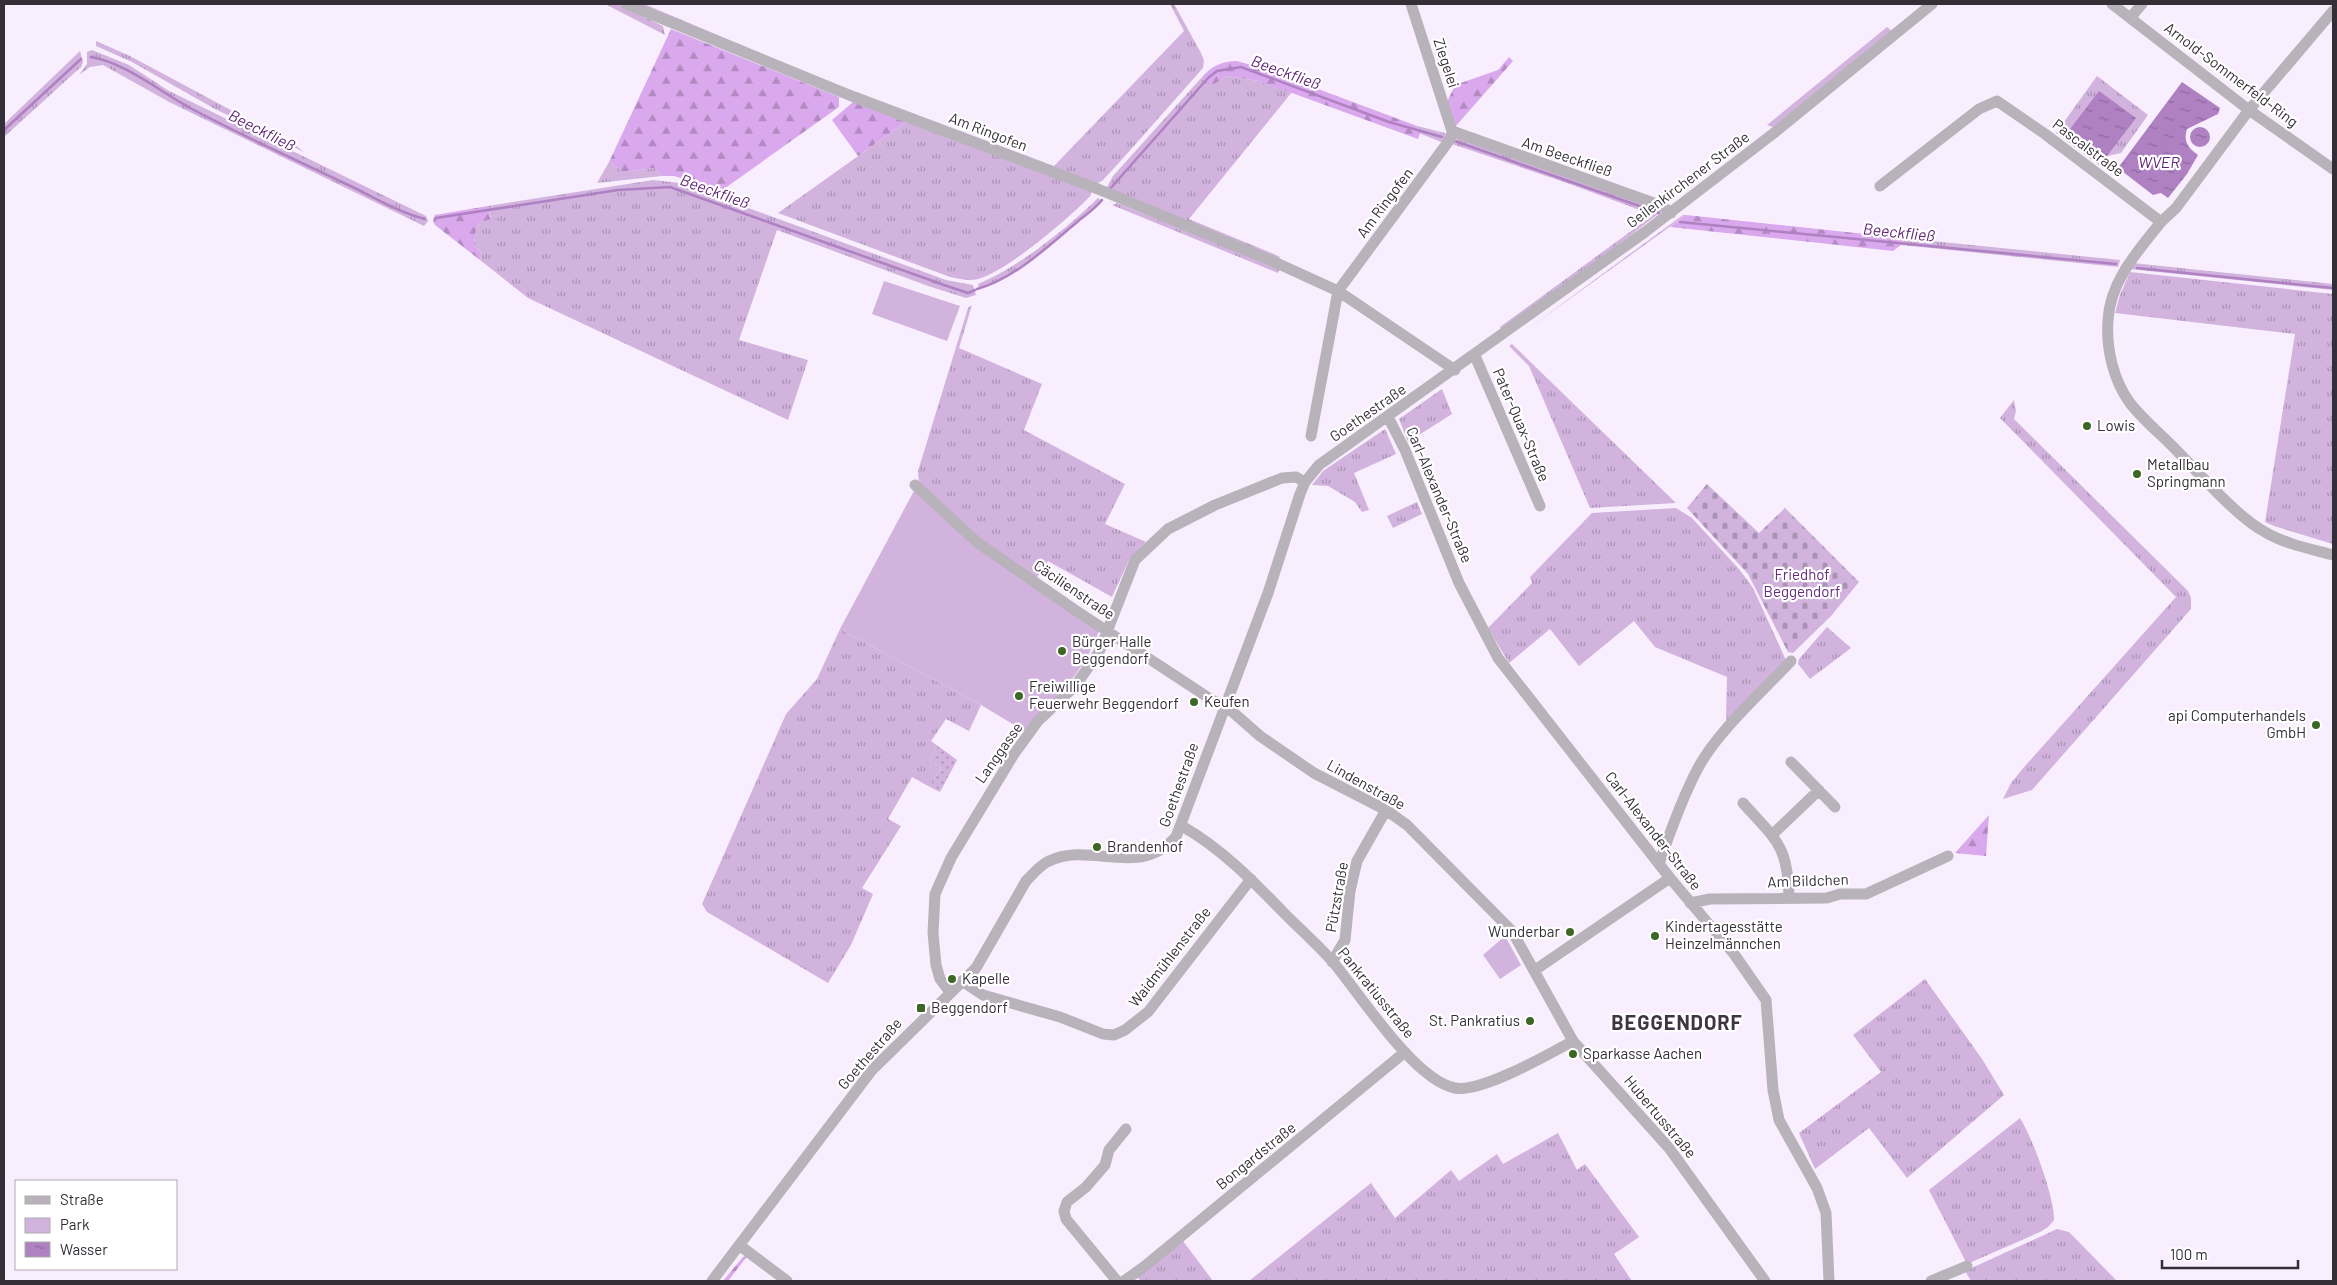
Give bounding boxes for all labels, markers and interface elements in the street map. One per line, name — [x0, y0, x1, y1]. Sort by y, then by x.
street label: Arnold-Sommerfeld-Ring — [2161, 18, 2302, 130]
street label: Ziegelei — [1430, 35, 1463, 90]
water label: Beeckfließ — [1249, 50, 1324, 93]
water label: Beeckfließ — [226, 105, 299, 155]
street label: Am Ringofen — [947, 108, 1030, 154]
street label: Pascalstraße — [2049, 115, 2128, 180]
street label: Geilenkirchener Straße — [1622, 127, 1752, 231]
street label: Am Beeckfließ — [1520, 132, 1615, 180]
water label: WVER — [2138, 152, 2180, 171]
street label: Am Ringofen — [1352, 164, 1416, 241]
water label: Beeckfließ — [678, 169, 753, 212]
water label: Beeckfließ — [1862, 218, 1936, 245]
street label: Pater-Quax-Straße — [1490, 365, 1554, 484]
street label: Goethestraße — [1326, 379, 1409, 445]
place label: Lowis — [2097, 416, 2135, 434]
marker: Lowis — [2081, 420, 2093, 432]
street label: Carl-Alexander-Straße — [1403, 424, 1477, 565]
place label: Metallbau Springmann — [2147, 455, 2226, 490]
marker: Metallbau Springmann — [2131, 468, 2143, 480]
street label: Cäcilienstraße — [1031, 556, 1118, 623]
park label: Friedhof Beggendorf — [1764, 565, 1840, 600]
place label: Bürger Halle Beggendorf — [1072, 632, 1151, 667]
marker: Bürger Halle Beggendorf — [1056, 645, 1068, 657]
place label: Freiwillige Feuerwehr Beggendorf — [1029, 677, 1179, 712]
marker: Freiwillige Feuerwehr Beggendorf — [1013, 690, 1025, 702]
place label: Keufen — [1204, 692, 1250, 710]
marker: Keufen — [1188, 696, 1200, 708]
place label: api Computerhandels GmbH — [2168, 706, 2306, 741]
street label: Langgasse — [971, 719, 1026, 786]
marker: api Computerhandels GmbH — [2310, 719, 2322, 731]
street label: Goethestraße — [1154, 740, 1202, 829]
street label: Lindenstraße — [1324, 755, 1409, 813]
street label: Carl-Alexander-Straße — [1602, 767, 1706, 893]
place label: Brandenhof — [1107, 837, 1183, 855]
marker: Brandenhof — [1091, 841, 1103, 853]
street label: Pützstraße — [1321, 860, 1351, 933]
street label: Am Bildchen — [1767, 870, 1849, 890]
street label: Waidmühlenstraße — [1124, 903, 1214, 1010]
place label: Kindertagesstätte Heinzelmännchen — [1665, 917, 1783, 952]
place label: Wunderbar — [1488, 922, 1561, 940]
marker: Wunderbar — [1564, 926, 1576, 938]
marker: Kindertagesstätte Heinzelmännchen — [1649, 930, 1661, 942]
street label: Pankratiusstraße — [1335, 943, 1419, 1041]
place label: Kapelle — [962, 969, 1010, 987]
marker: Kapelle — [946, 973, 958, 985]
place label: Beggendorf — [931, 998, 1008, 1016]
marker: Beggendorf — [915, 1002, 927, 1014]
district label: BEGGENDORF — [1611, 1010, 1743, 1034]
place label: St. Pankratius — [1429, 1011, 1520, 1029]
street label: Goethestraße — [833, 1014, 905, 1093]
marker: St. Pankratius — [1524, 1015, 1536, 1027]
place label: Sparkasse Aachen — [1583, 1044, 1702, 1062]
marker: Sparkasse Aachen — [1567, 1048, 1579, 1060]
street label: Hubertusstraße — [1621, 1071, 1701, 1161]
street label: Bongardstraße — [1212, 1118, 1299, 1193]
legend — [15, 1180, 178, 1270]
text: Straße — [60, 1190, 104, 1208]
text: Park — [60, 1215, 90, 1233]
scale bar — [2162, 1238, 2298, 1270]
text: Wasser — [60, 1240, 108, 1258]
text: 100 m — [2170, 1245, 2208, 1263]

